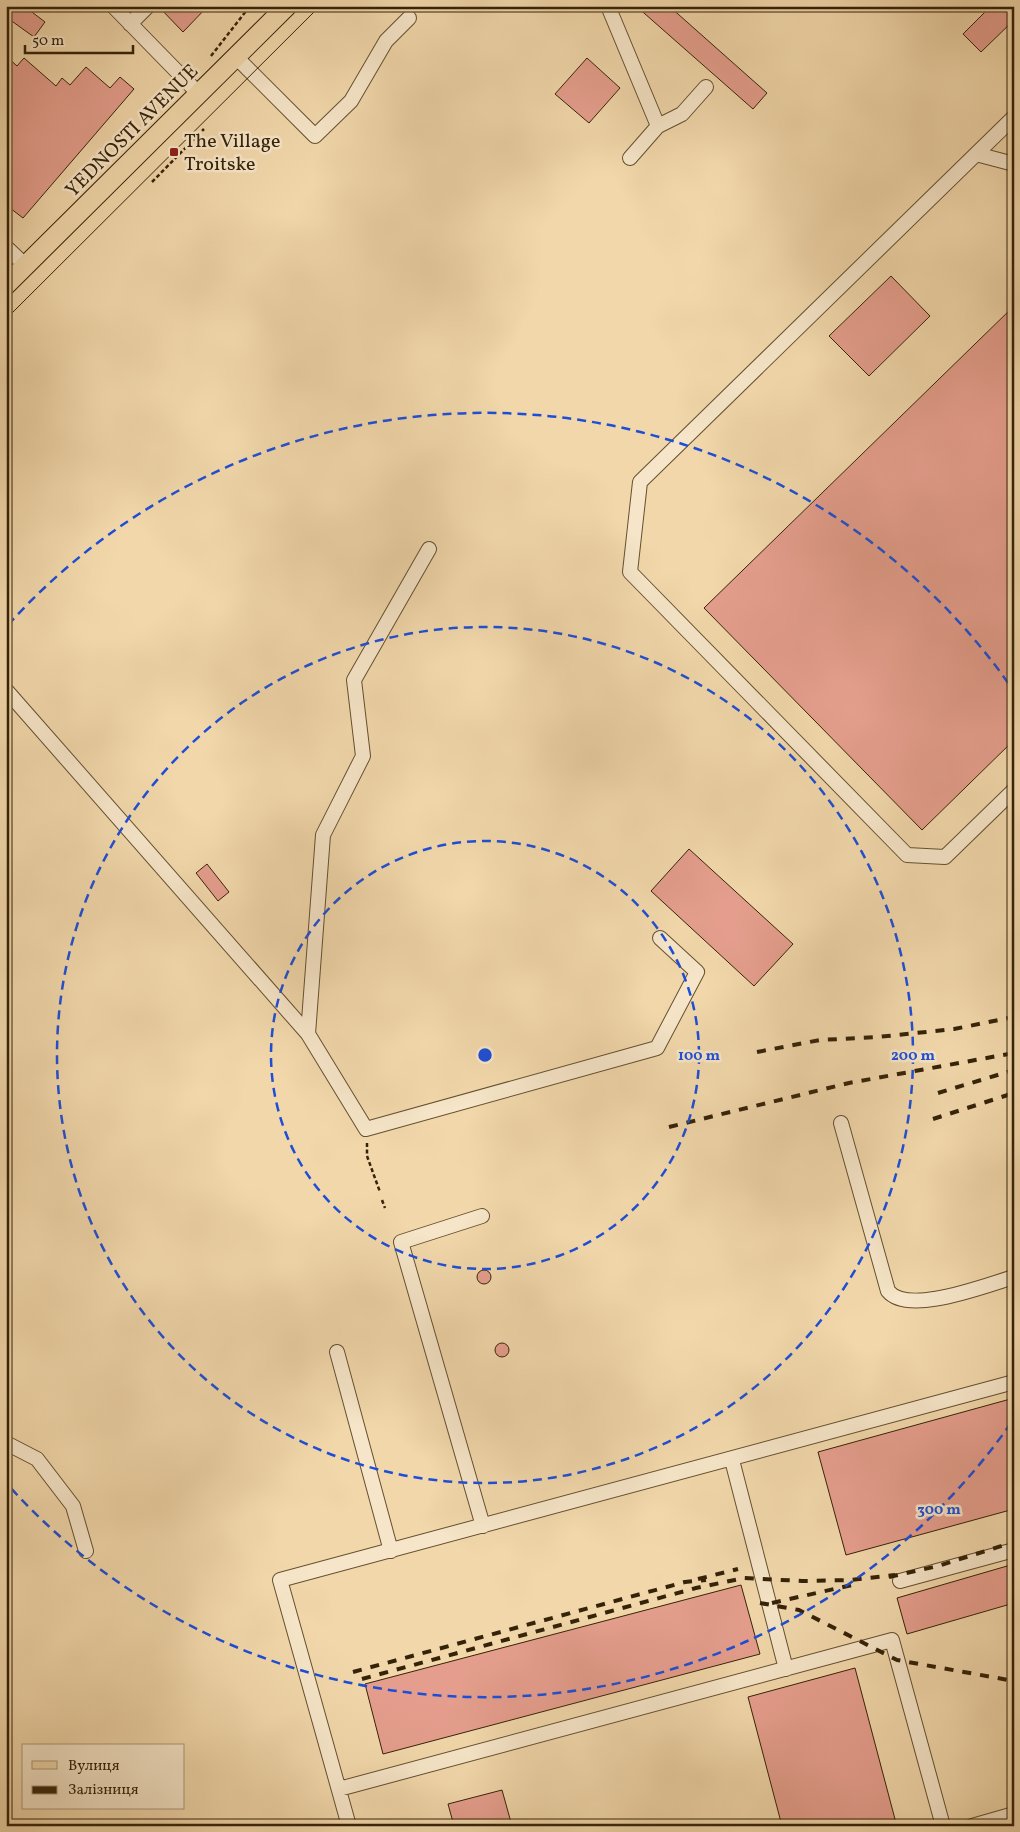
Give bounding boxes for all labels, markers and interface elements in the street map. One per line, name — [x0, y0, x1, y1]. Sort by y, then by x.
scale bar — [25, 22, 132, 54]
text: 50 m — [32, 31, 64, 52]
street label: YEDNOSTI AVENUE — [59, 58, 205, 204]
place label: The Village Troitske — [184, 128, 280, 179]
marker: The Village Troitske — [168, 146, 180, 158]
centre of rings — [476, 1046, 494, 1064]
text: 100 m — [678, 1046, 721, 1067]
text: 200 m — [891, 1046, 935, 1067]
text: 300 m — [917, 1500, 961, 1521]
legend — [22, 1744, 185, 1810]
text: Вулиця — [68, 1756, 120, 1777]
text: Залізниця — [68, 1780, 139, 1801]

